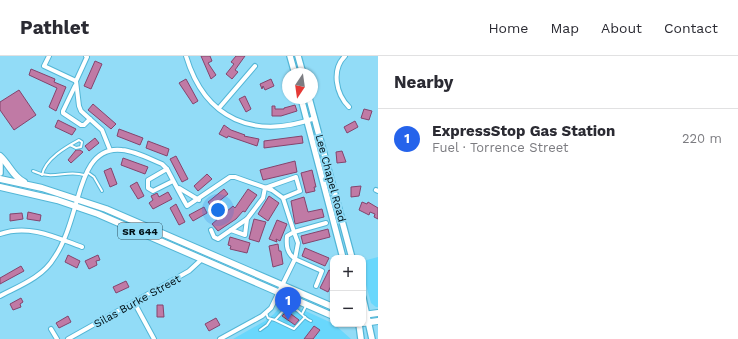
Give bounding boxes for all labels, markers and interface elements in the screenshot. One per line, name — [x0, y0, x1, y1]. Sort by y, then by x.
text: Pathlet — [20, 16, 89, 39]
text: Home — [488, 20, 528, 36]
text: Map — [550, 20, 579, 36]
text: About — [601, 20, 642, 36]
text: Contact — [664, 20, 718, 36]
north arrow — [282, 68, 318, 104]
text: Nearby — [394, 72, 453, 92]
text: ExpressStop Gas Station — [432, 122, 615, 140]
text: 1 — [404, 131, 410, 146]
text: 220 m — [682, 131, 722, 146]
street label: Lee Chapel Road — [313, 133, 348, 223]
text: Fuel · Torrence Street — [432, 140, 568, 155]
your location — [208, 200, 228, 220]
road number: SR 644 — [118, 223, 162, 239]
map controls — [330, 255, 366, 327]
button: + — [330, 255, 366, 291]
street label: Silas Burke Street — [92, 272, 183, 331]
pin: 1 — [275, 287, 301, 320]
button: − — [330, 291, 366, 327]

